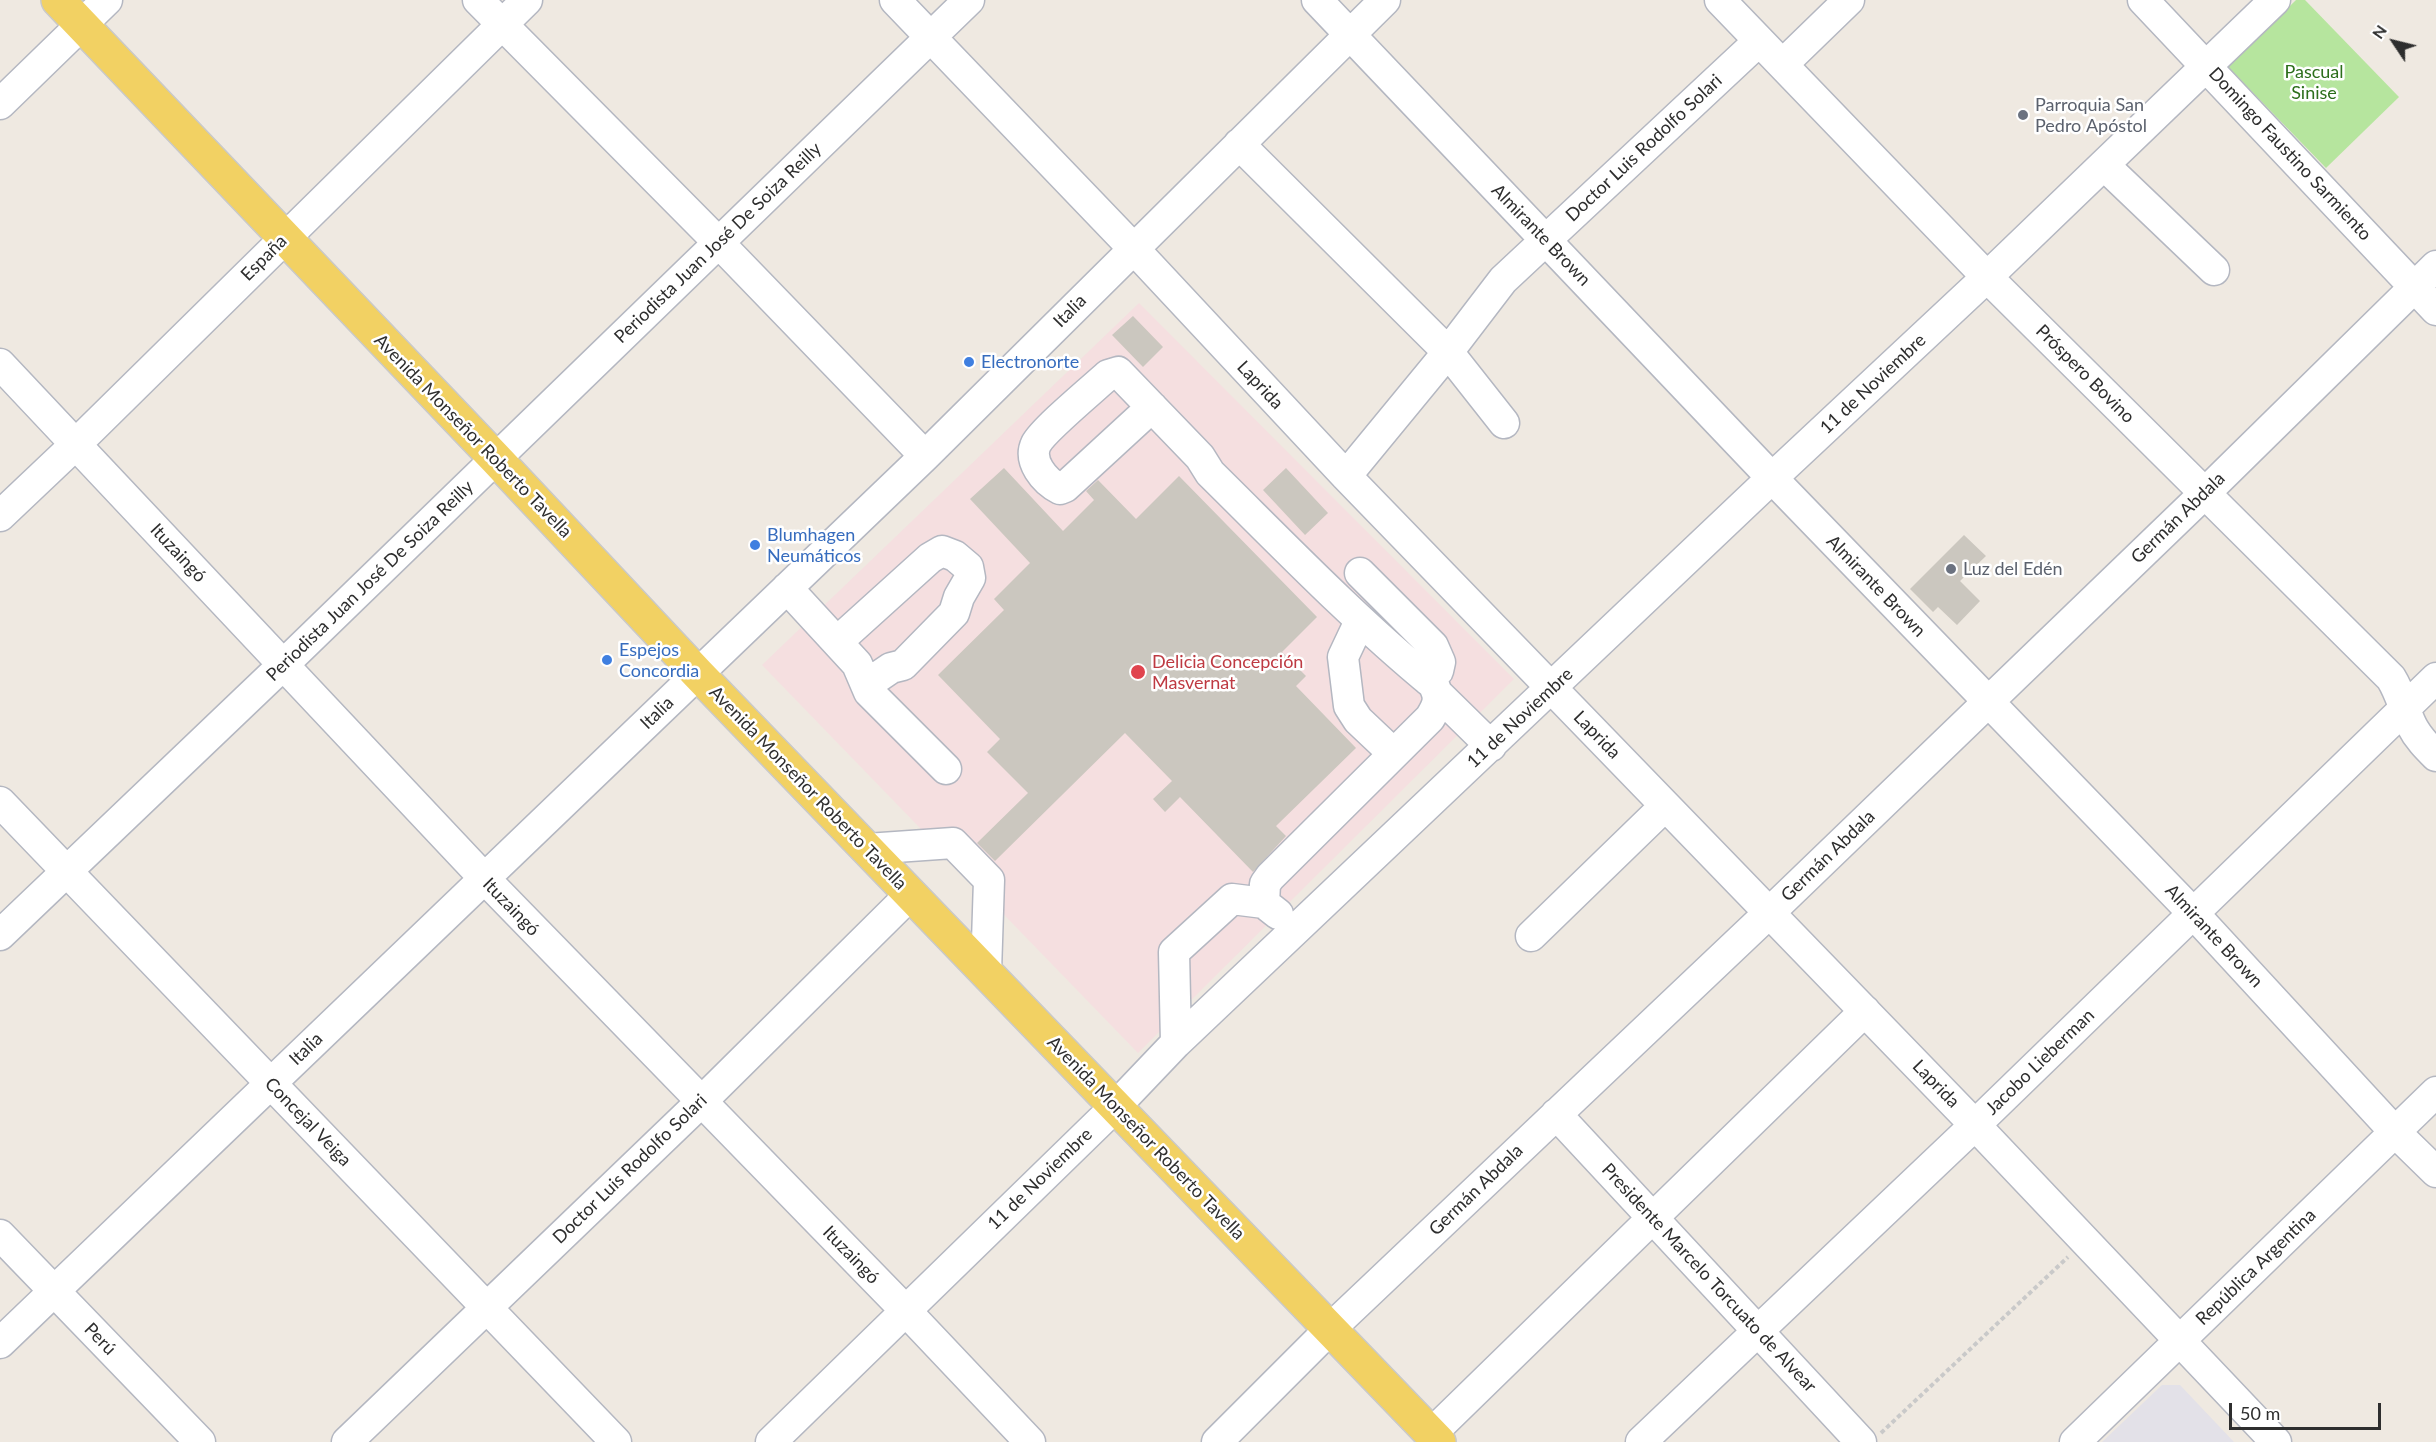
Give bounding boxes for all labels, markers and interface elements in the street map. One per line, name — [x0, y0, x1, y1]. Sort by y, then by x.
north arrow — [2364, 12, 2424, 72]
text: N — [2368, 21, 2390, 42]
park label: Pascual Sinise — [2284, 61, 2344, 104]
street label: Domingo Faustino Sarmiento — [2204, 63, 2376, 245]
street label: Doctor Luis Rodolfo Solari — [1561, 70, 1727, 226]
place label: Parroquia San Pedro Apóstol — [2035, 94, 2147, 136]
marker: Parroquia San Pedro Apóstol — [2016, 108, 2030, 122]
street label: Periodista Juan José De Soiza Reilly — [610, 138, 826, 348]
street label: Almirante Brown — [1487, 180, 1595, 290]
street label: España — [237, 231, 291, 285]
street label: Italia — [1049, 290, 1091, 332]
street label: Próspero Bovino — [2031, 320, 2139, 428]
street label: 11 de Noviembre — [1816, 329, 1930, 439]
street label: Avenida Monseñor Roberto Tavella — [370, 330, 576, 542]
place label: Electronorte — [981, 351, 1079, 373]
marker: Electronorte — [962, 355, 976, 369]
street label: Laprida — [1232, 356, 1288, 414]
street label: Germán Abdala — [2127, 468, 2229, 568]
street label: Periodista Juan José De Soiza Reilly — [262, 476, 478, 686]
street label: Ituzaingó — [146, 519, 210, 587]
place label: Blumhagen Neumáticos — [767, 524, 861, 566]
street label: Almirante Brown — [1822, 531, 1930, 641]
marker: Blumhagen Neumáticos — [748, 538, 762, 552]
place label: Luz del Edén — [1963, 558, 2063, 580]
marker: Luz del Edén — [1944, 562, 1958, 576]
place label: Espejos Concordia — [619, 639, 699, 682]
place label: Delicia Concepción Masvernat — [1152, 651, 1303, 694]
marker: Espejos Concordia — [600, 653, 614, 667]
marker: Delicia Concepción Masvernat — [1129, 663, 1147, 681]
street label: 11 de Noviembre — [1463, 663, 1577, 773]
street label: Avenida Monseñor Roberto Tavella — [705, 682, 911, 894]
street label: Italia — [636, 692, 678, 734]
street label: Laprida — [1569, 707, 1625, 763]
street label: Germán Abdala — [1777, 806, 1879, 906]
street label: Ituzaingó — [478, 874, 544, 940]
street label: Almirante Brown — [2161, 880, 2267, 992]
street label: Jacobo Lieberman — [1981, 1005, 2099, 1119]
street label: Italia — [285, 1028, 327, 1070]
street label: Avenida Monseñor Roberto Tavella — [1043, 1032, 1249, 1244]
street label: Laprida — [1908, 1056, 1964, 1112]
street label: Concejal Veiga — [260, 1073, 356, 1171]
street label: Doctor Luis Rodolfo Solari — [548, 1090, 712, 1248]
street label: 11 de Noviembre — [983, 1124, 1097, 1234]
street label: Germán Abdala — [1425, 1140, 1527, 1240]
street label: Presidente Marcelo Torcuato de Alvear — [1597, 1159, 1821, 1397]
street label: República Argentina — [2192, 1204, 2320, 1330]
street label: Ituzaingó — [818, 1222, 884, 1288]
street label: Perú — [80, 1318, 120, 1360]
scale bar — [2232, 1391, 2384, 1429]
text: 50 m — [2240, 1402, 2280, 1424]

